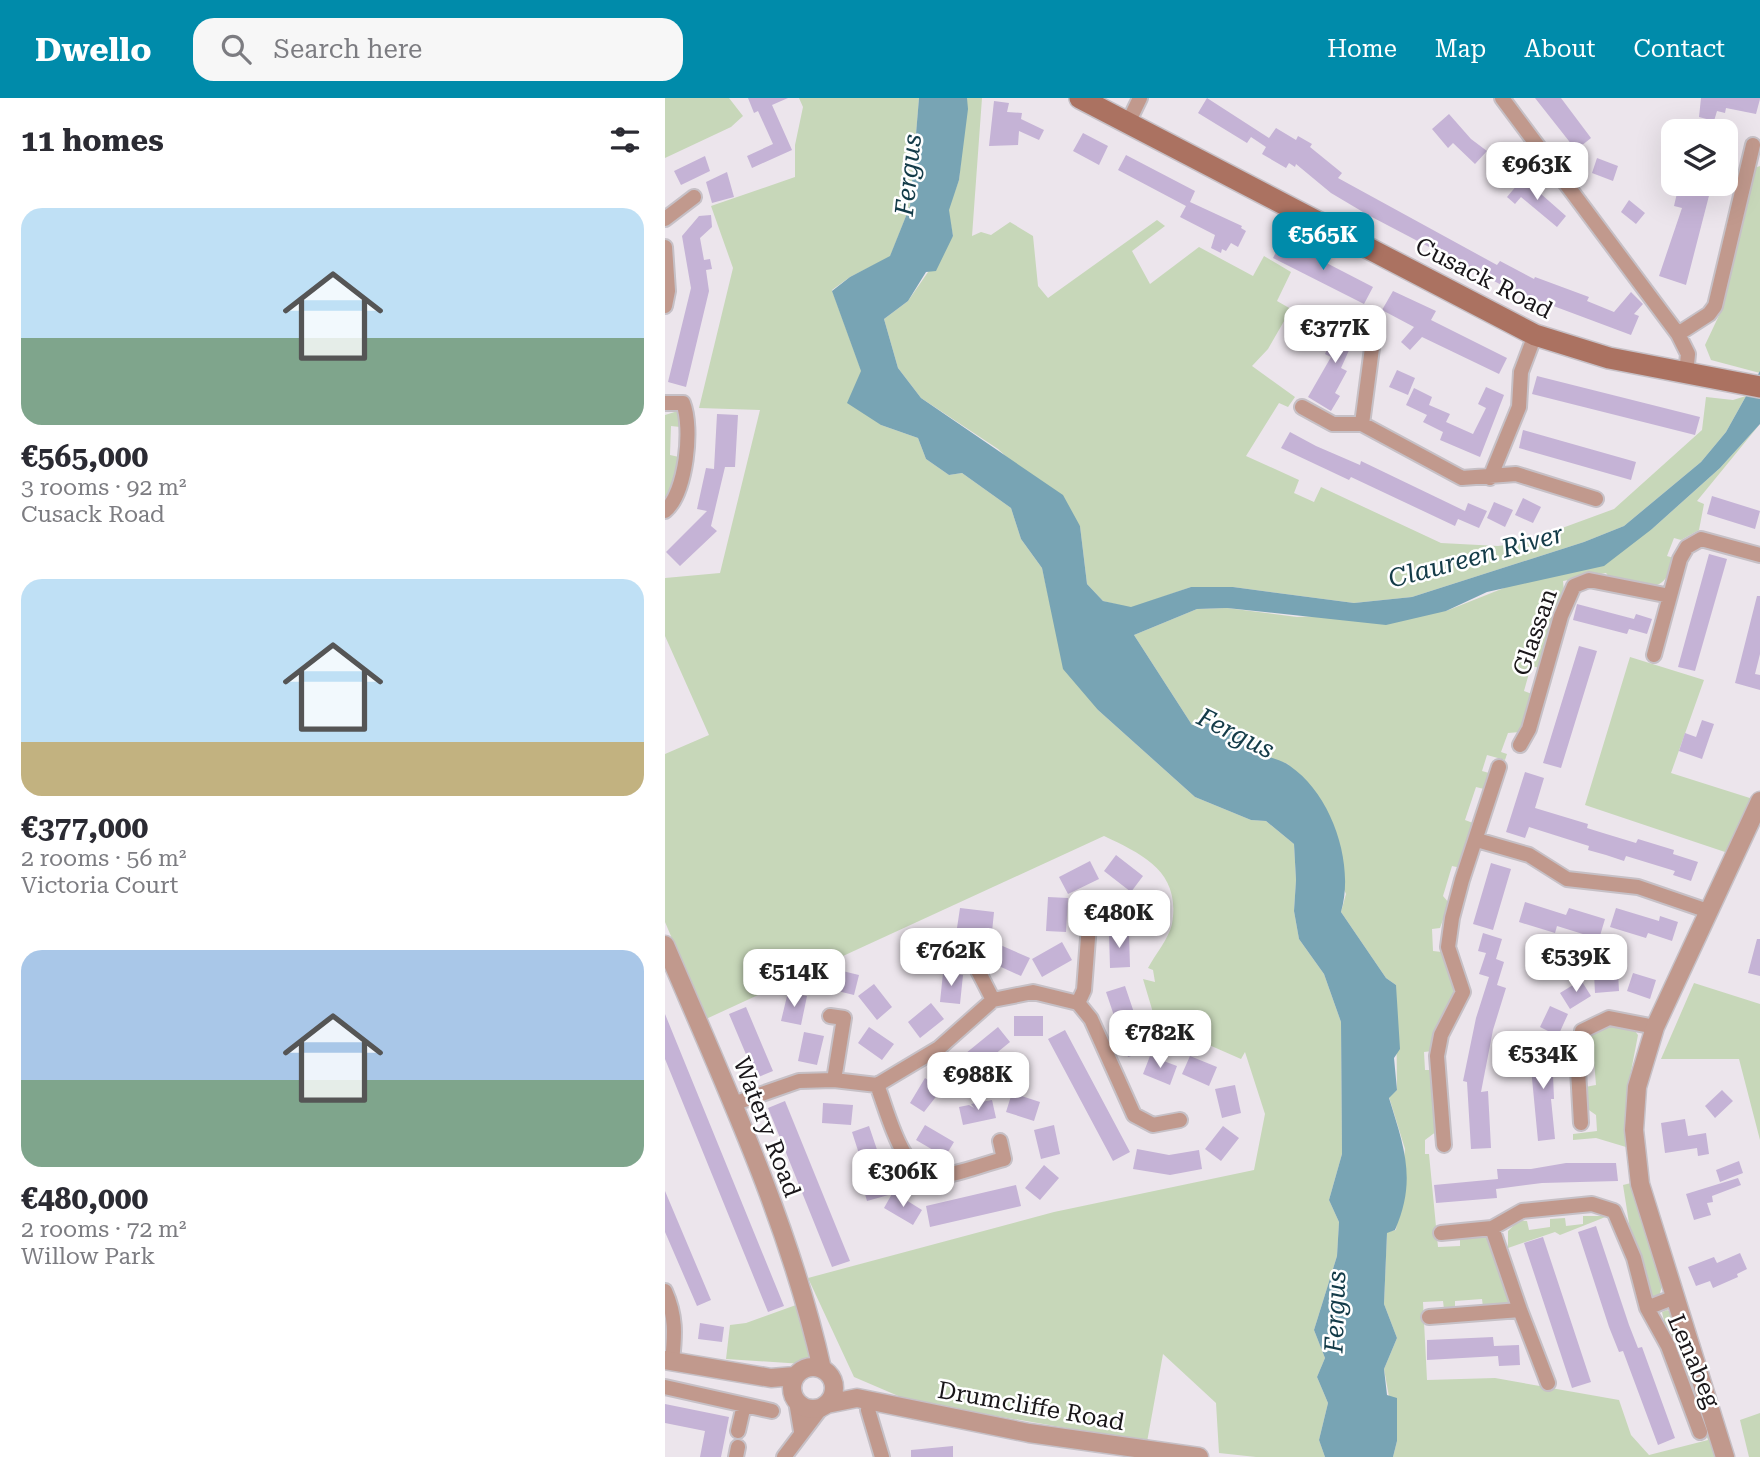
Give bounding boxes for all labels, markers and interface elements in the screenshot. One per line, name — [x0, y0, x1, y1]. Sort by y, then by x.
search box — [193, 18, 683, 81]
text: Dwello — [35, 30, 151, 69]
icon: search — [217, 30, 255, 68]
text: Search here — [273, 34, 422, 64]
text: Home — [1327, 35, 1397, 63]
text: Map — [1435, 35, 1486, 63]
text: About — [1524, 35, 1595, 63]
text: Contact — [1633, 35, 1725, 63]
map controls — [1661, 119, 1738, 196]
button: layers — [1661, 119, 1738, 196]
icon: filters — [606, 121, 644, 159]
text: 11 homes — [21, 123, 164, 158]
water label: Fergus — [889, 133, 927, 218]
pin: €963K — [1488, 142, 1586, 202]
text: €963K — [1502, 151, 1572, 178]
pin: €565K — [1274, 212, 1372, 272]
text: €565K — [1288, 221, 1358, 248]
street label: Cusack Road — [1411, 231, 1557, 325]
icon: home — [270, 253, 396, 379]
pin: €377K — [1286, 306, 1384, 365]
text: €377K — [1300, 314, 1370, 341]
text: €565,000 — [21, 439, 148, 474]
text: 3 rooms · 92 m² — [21, 474, 187, 501]
text: Cusack Road — [21, 501, 165, 528]
water label: Claureen River — [1385, 518, 1567, 594]
street label: Glassan — [1507, 585, 1563, 679]
icon: home — [270, 624, 396, 750]
water label: Fergus — [1192, 701, 1280, 764]
text: €377,000 — [21, 810, 148, 845]
text: 2 rooms · 56 m² — [21, 845, 187, 872]
text: Victoria Court — [21, 872, 178, 899]
pin: €480K — [1070, 890, 1168, 950]
text: €480K — [1084, 899, 1154, 926]
pin: €762K — [902, 928, 1000, 988]
pin: €539K — [1527, 934, 1625, 994]
text: €762K — [916, 937, 986, 964]
text: €539K — [1541, 943, 1611, 970]
pin: €514K — [745, 950, 843, 1009]
text: €514K — [759, 958, 829, 985]
icon: home — [270, 995, 396, 1121]
pin: €782K — [1111, 1010, 1209, 1070]
text: €782K — [1125, 1019, 1195, 1046]
pin: €534K — [1494, 1032, 1592, 1091]
text: €534K — [1508, 1040, 1578, 1067]
pin: €988K — [929, 1052, 1027, 1112]
street label: Watery Road — [727, 1053, 807, 1201]
text: €988K — [943, 1061, 1013, 1088]
pin: €306K — [854, 1150, 952, 1209]
text: €306K — [868, 1158, 938, 1185]
text: €480,000 — [21, 1181, 148, 1216]
text: 2 rooms · 72 m² — [21, 1216, 187, 1243]
text: Willow Park — [21, 1243, 155, 1270]
water label: Fergus — [1319, 1270, 1351, 1355]
street label: Lenabeg — [1662, 1310, 1726, 1412]
street label: Drumcliffe Road — [935, 1376, 1127, 1436]

